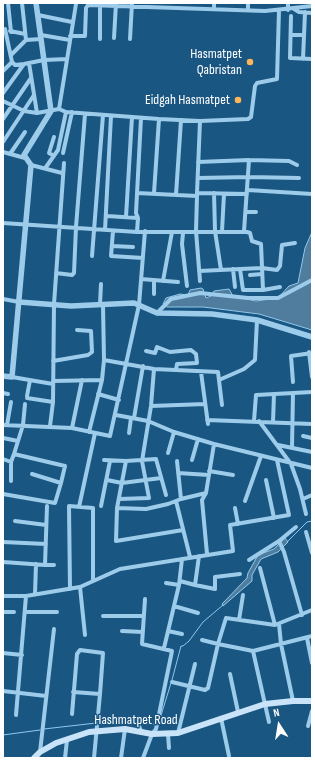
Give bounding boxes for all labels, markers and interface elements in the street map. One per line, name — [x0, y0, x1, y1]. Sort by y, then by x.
place label: Hasmatpet Qabristan — [190, 46, 242, 78]
marker: Hasmatpet Qabristan — [245, 57, 255, 67]
place label: Eidgah Hasmatpet — [145, 92, 230, 108]
marker: Eidgah Hasmatpet — [233, 95, 243, 105]
north arrow — [259, 705, 299, 745]
text: N — [272, 706, 281, 720]
street label: Hashmatpet Road — [94, 712, 178, 728]

